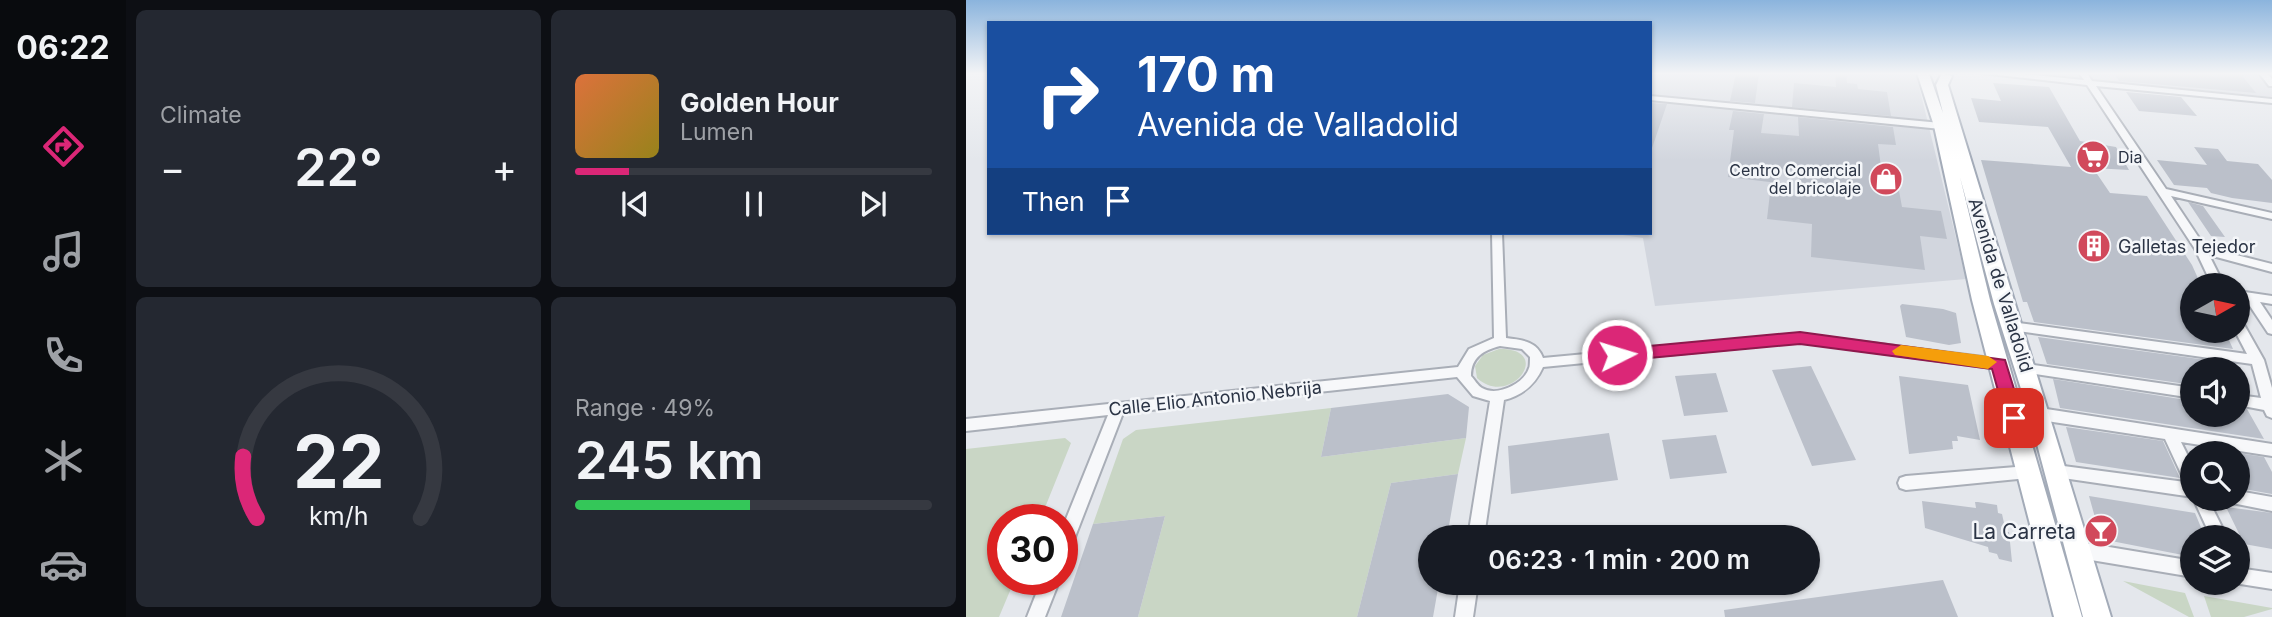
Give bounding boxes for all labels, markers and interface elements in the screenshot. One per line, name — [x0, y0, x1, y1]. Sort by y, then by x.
text: 06:22 — [16, 28, 110, 67]
text: 170 m — [1137, 45, 1275, 104]
icon: right — [1022, 49, 1113, 140]
text: Golden Hour — [680, 87, 839, 118]
text: Climate — [160, 101, 242, 129]
text: Avenida de Valladolid — [1137, 105, 1459, 144]
text: Lumen — [680, 118, 754, 146]
icon: directions — [39, 122, 88, 171]
text: 22° — [294, 136, 383, 199]
supermarket icon: Dia — [2074, 138, 2112, 176]
text: − — [160, 145, 185, 191]
text: + — [492, 145, 517, 191]
place label: Dia — [2118, 147, 2142, 167]
place label: Centro Comercial del bricolaje — [1729, 160, 1861, 198]
shop icon: Centro Comercial del bricolaje — [1867, 160, 1905, 198]
icon: arrive — [1099, 182, 1137, 220]
icon: previous — [616, 185, 654, 223]
icon: pause — [735, 185, 773, 223]
icon: next — [854, 185, 892, 223]
text: Then — [1022, 186, 1085, 217]
street label: Avenida de Valladolid — [1964, 195, 2038, 375]
icon: music — [39, 227, 88, 276]
building icon: Galletas Tejedor — [2075, 227, 2113, 265]
place label: Galletas Tejedor — [2118, 236, 2256, 257]
north arrow — [2180, 273, 2250, 343]
map controls — [2180, 273, 2250, 595]
position arrow — [1580, 318, 1654, 392]
icon: phone — [39, 331, 88, 380]
button: sound — [2180, 357, 2250, 427]
street label: Calle Elio Antonio Nebrija — [1107, 376, 1323, 420]
pin — [1984, 388, 2044, 448]
text: Range · 49% — [575, 394, 715, 422]
icon: arrive — [1995, 399, 2033, 437]
text: 22 — [293, 417, 384, 506]
text: 245 km — [575, 429, 763, 492]
icon: climate — [39, 436, 88, 485]
button: search — [2180, 441, 2250, 511]
text: km/h — [309, 501, 368, 531]
speed limit sign: 30 — [987, 504, 1078, 595]
bar icon: La Carreta — [2082, 512, 2120, 550]
place label: La Carreta — [1972, 519, 2076, 544]
button: layers — [2180, 525, 2250, 595]
icon: car — [39, 540, 88, 589]
text: 06:23 · 1 min · 200 m — [1488, 544, 1750, 575]

